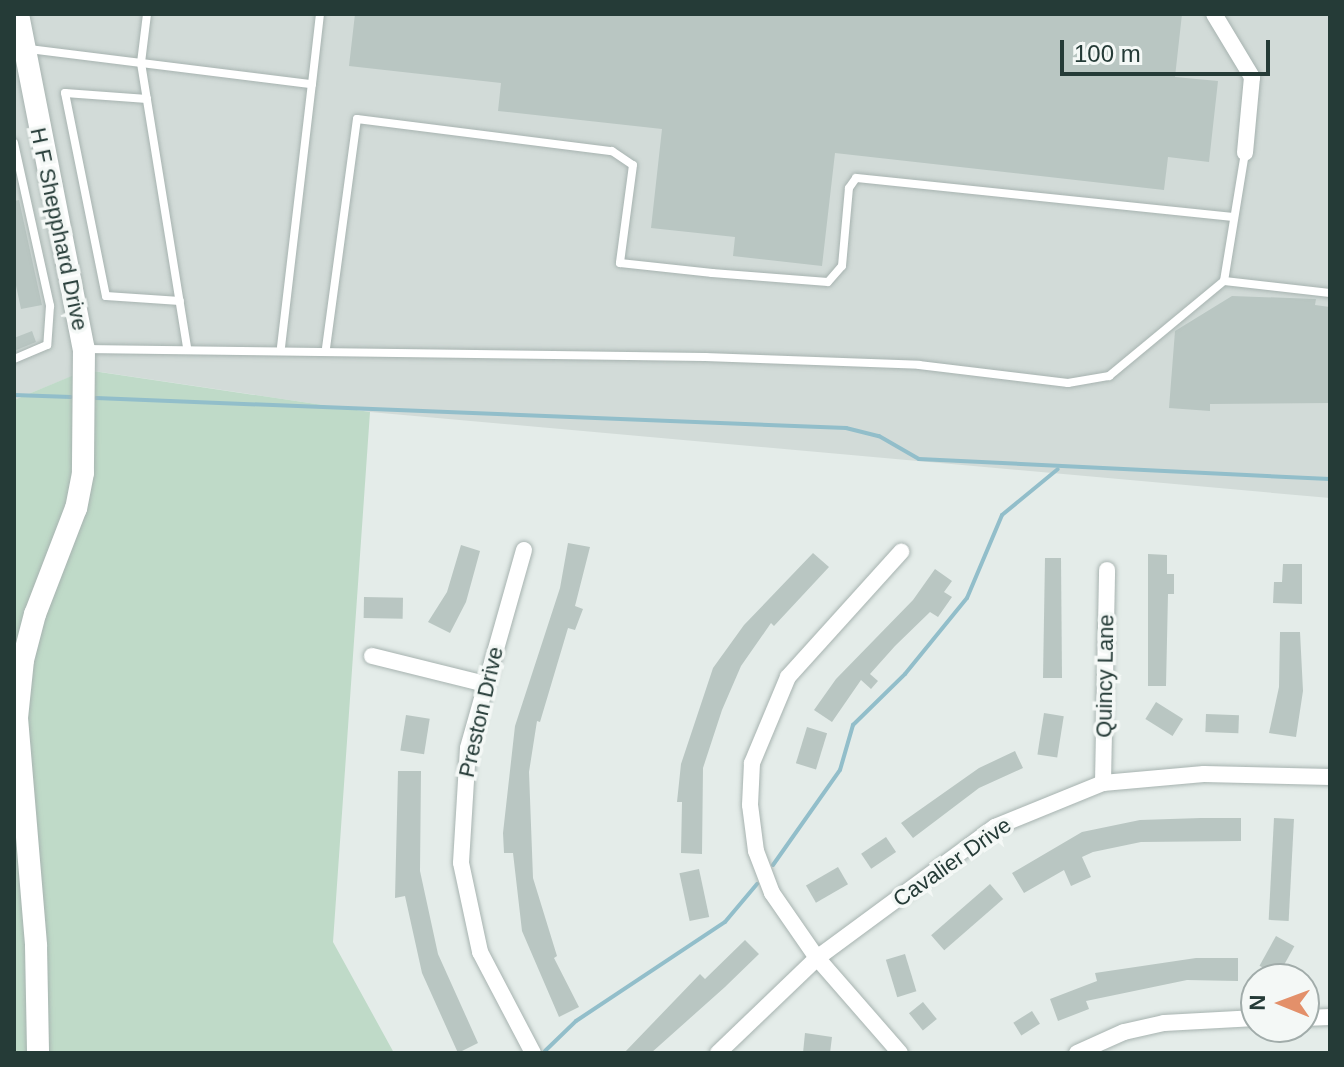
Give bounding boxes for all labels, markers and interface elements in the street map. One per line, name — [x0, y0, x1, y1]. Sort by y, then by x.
scale bar — [1064, 24, 1274, 74]
text: 100 m — [1074, 40, 1141, 67]
street label: H F Shepphard Drive — [25, 125, 93, 333]
street label: Quincy Lane — [1091, 614, 1119, 738]
street label: Preston Drive — [453, 644, 509, 780]
street label: Cavalier Drive — [888, 812, 1016, 912]
north arrow — [1240, 963, 1320, 1043]
text: N — [1245, 994, 1270, 1011]

